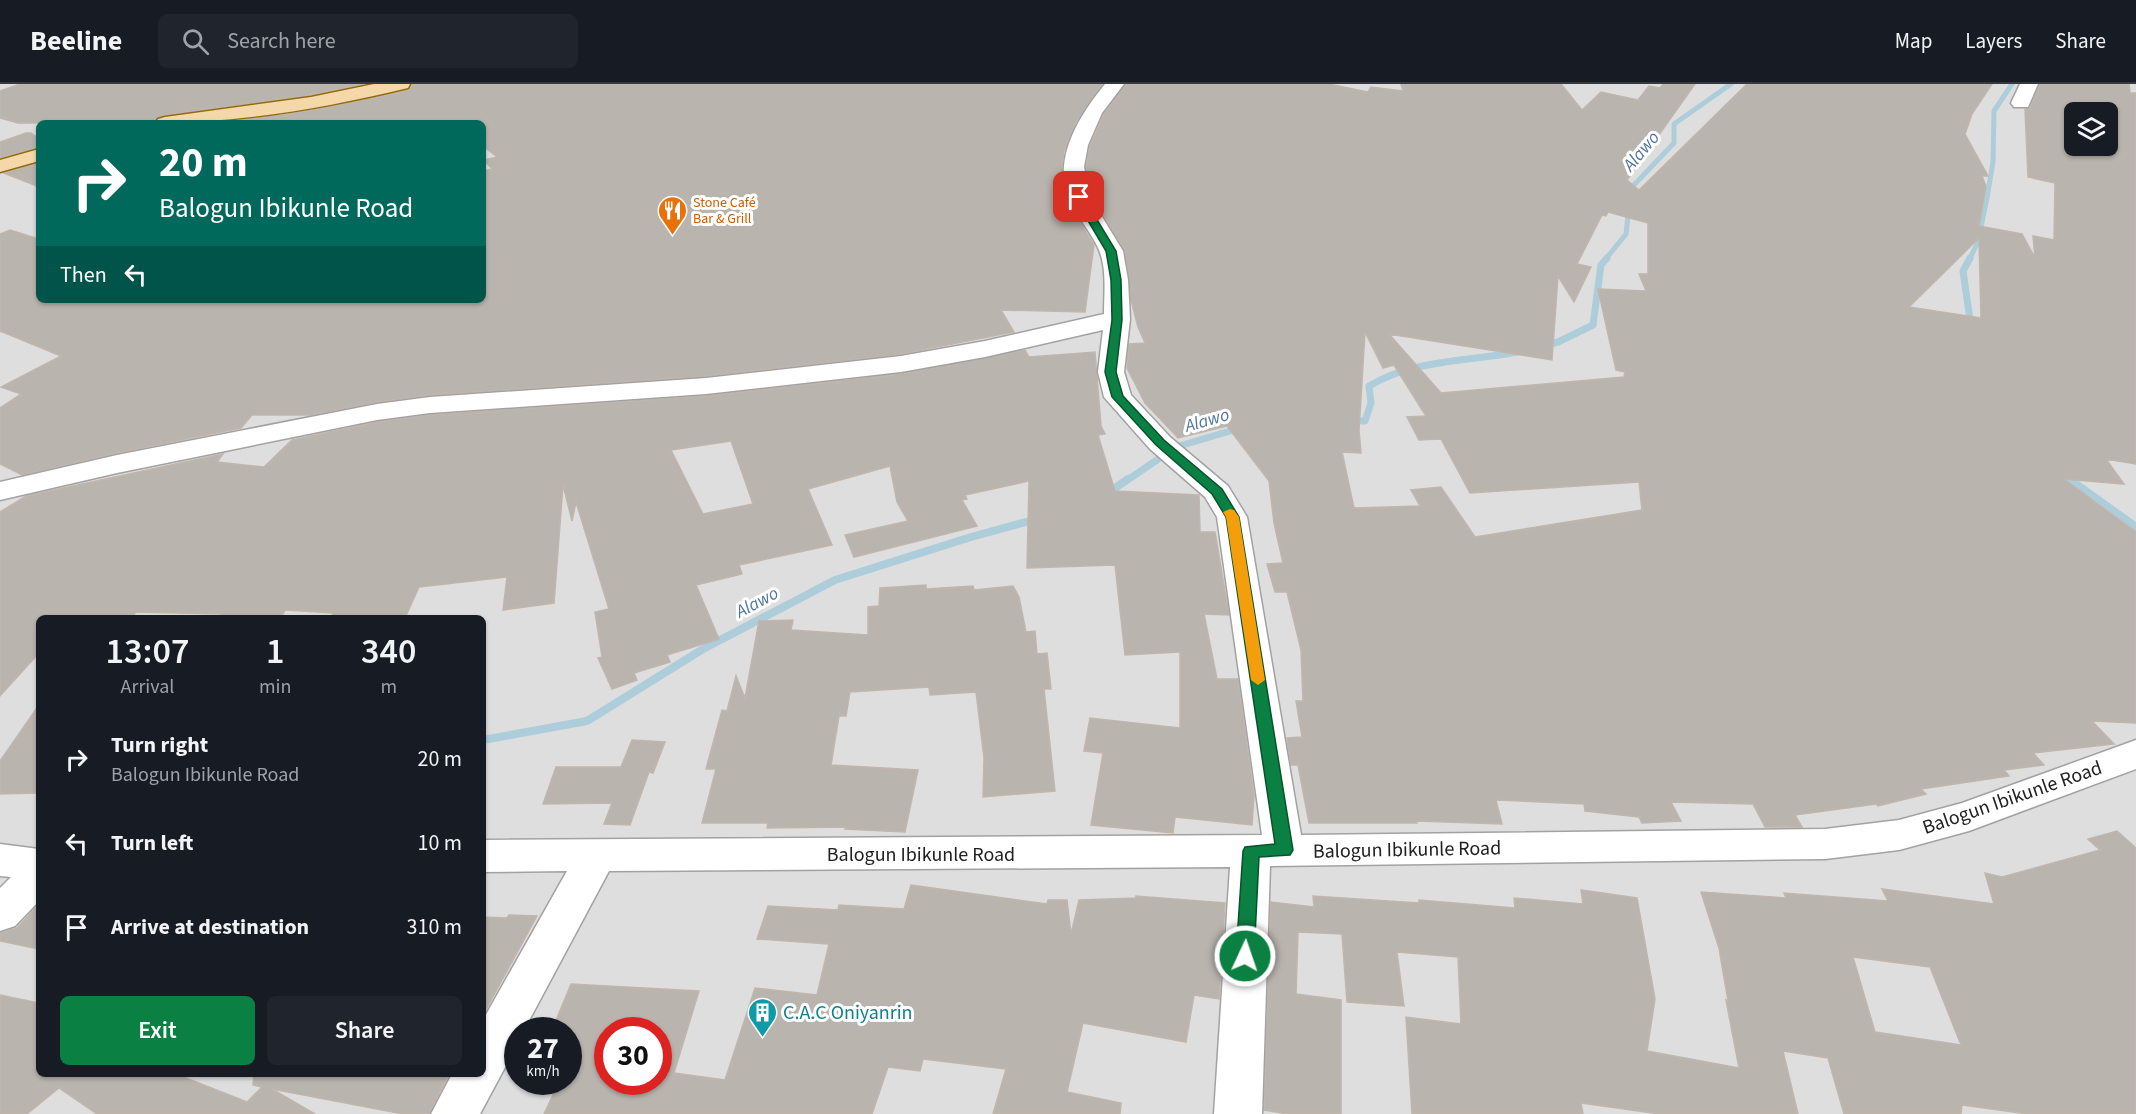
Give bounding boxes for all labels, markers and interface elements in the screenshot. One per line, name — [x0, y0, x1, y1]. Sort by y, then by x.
search box — [158, 14, 578, 68]
text: Beeline — [30, 21, 122, 61]
icon: search — [179, 25, 212, 58]
text: Search here — [227, 25, 336, 57]
text: Map — [1895, 26, 1932, 56]
text: Layers — [1965, 26, 2022, 56]
text: Share — [2055, 26, 2106, 56]
map controls — [2064, 102, 2118, 156]
button: layers — [2064, 102, 2118, 156]
water label: Alawo — [1617, 126, 1665, 177]
text: 20 m — [159, 133, 248, 193]
icon: right — [60, 144, 138, 222]
pin — [1053, 171, 1104, 222]
icon: arrive — [1062, 180, 1095, 213]
text: Balogun Ibikunle Road — [159, 189, 413, 228]
place label: Stone Café Bar & Grill — [693, 193, 756, 229]
restaurant icon: Stone Café Bar & Grill — [656, 194, 688, 236]
icon: left — [119, 258, 152, 291]
text: Then — [60, 259, 107, 291]
water label: Alawo — [1181, 402, 1232, 439]
water label: Alawo — [731, 581, 783, 625]
text: 13:07 — [106, 626, 189, 677]
text: 1 — [266, 626, 284, 677]
text: 340 — [361, 626, 416, 677]
text: Arrival — [121, 673, 174, 701]
text: min — [259, 673, 291, 701]
text: m — [380, 673, 397, 701]
text: Turn right — [111, 729, 208, 761]
icon: right — [60, 743, 93, 776]
text: 20 m — [417, 743, 462, 775]
street label: Balogun Ibikunle Road — [1919, 754, 2106, 842]
text: Balogun Ibikunle Road — [111, 761, 299, 789]
icon: left — [60, 827, 93, 860]
text: Turn left — [111, 827, 193, 859]
text: 10 m — [417, 827, 462, 859]
street label: Balogun Ibikunle Road — [1313, 834, 1501, 866]
street label: Balogun Ibikunle Road — [827, 841, 1015, 869]
icon: arrive — [60, 911, 93, 944]
text: Arrive at destination — [111, 911, 309, 943]
text: 310 m — [407, 911, 462, 943]
position arrow — [1213, 924, 1277, 988]
button: Exit — [60, 996, 255, 1065]
button: Share — [267, 996, 462, 1065]
building icon: C.A.C Oniyanrin — [746, 996, 778, 1038]
place label: C.A.C Oniyanrin — [783, 999, 913, 1027]
speed limit sign: 30 — [594, 1017, 672, 1095]
text: 27 — [527, 1027, 559, 1070]
text: km/h — [526, 1061, 560, 1082]

